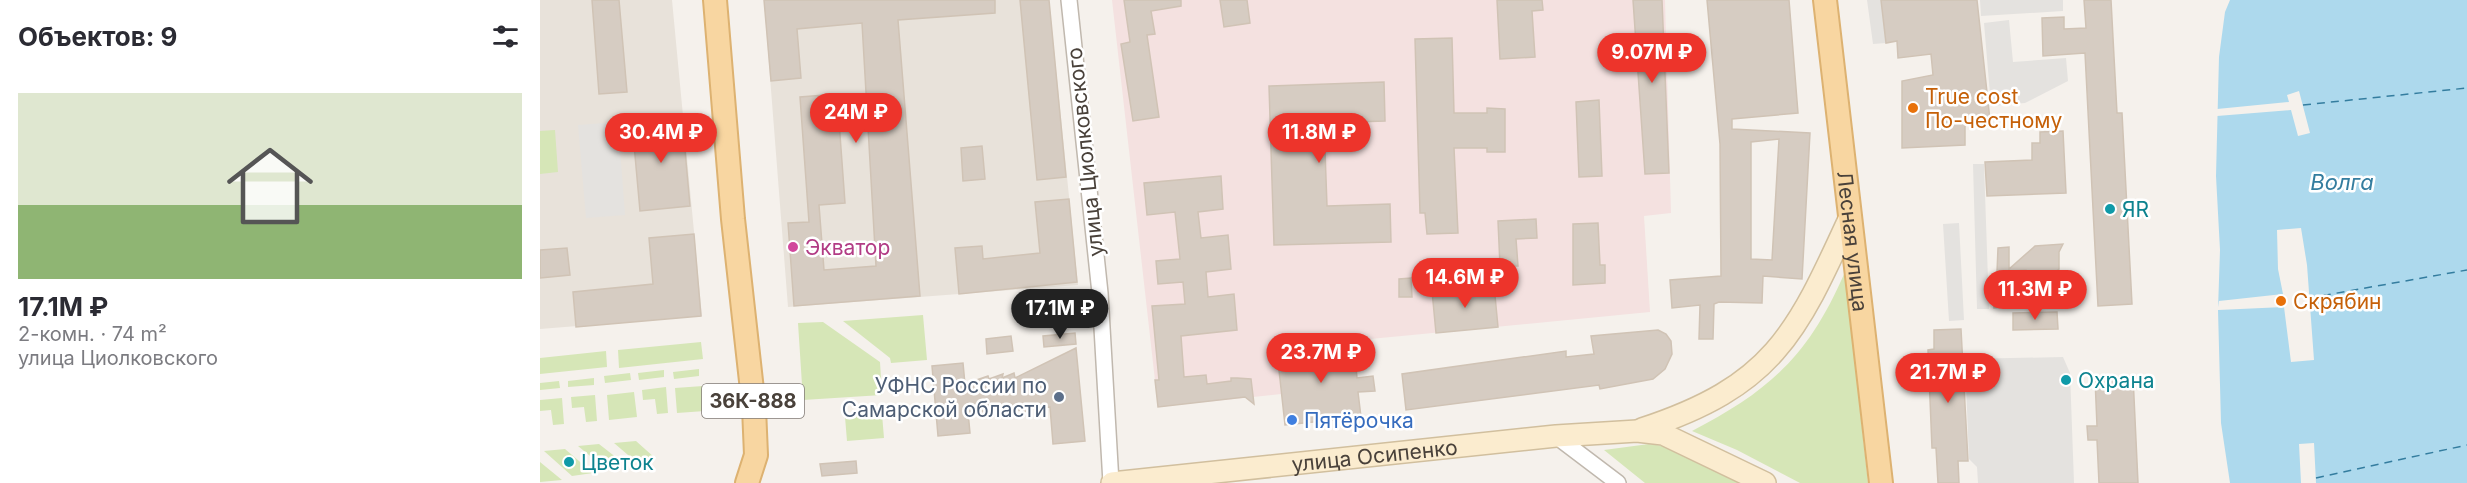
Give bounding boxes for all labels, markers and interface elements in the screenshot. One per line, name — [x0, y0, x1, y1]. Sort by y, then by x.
icon: filters — [489, 20, 522, 53]
text: Объектов: 9 — [18, 21, 177, 52]
pin: 9.07M ₽ — [1597, 33, 1707, 84]
text: 9.07M ₽ — [1611, 40, 1693, 64]
street label: улица Циолковского — [1062, 46, 1108, 258]
place label: True cost По-честному — [1925, 84, 2063, 133]
pin: 24M ₽ — [814, 93, 898, 144]
text: 24M ₽ — [824, 100, 888, 124]
marker: True cost По-честному — [1906, 101, 1920, 115]
pin: 30.4M ₽ — [606, 113, 716, 164]
pin: 11.8M ₽ — [1264, 113, 1374, 164]
text: 30.4M ₽ — [619, 120, 703, 144]
text: 11.8M ₽ — [1282, 120, 1356, 144]
icon: home — [216, 132, 324, 240]
water label: Волга — [2310, 169, 2374, 195]
street label: Лесная улица — [1832, 170, 1874, 313]
place label: ЯR — [2122, 197, 2149, 222]
marker: ЯR — [2103, 202, 2117, 216]
place label: Экватор — [805, 235, 890, 260]
marker: Экватор — [786, 240, 800, 254]
pin: 14.6M ₽ — [1410, 258, 1520, 309]
text: 14.6M ₽ — [1426, 265, 1504, 289]
pin: 11.3M ₽ — [1980, 270, 2090, 321]
text: 11.3M ₽ — [1998, 277, 2072, 301]
pin: 17.1M ₽ — [1005, 289, 1115, 340]
place label: Скрябин — [2293, 289, 2382, 314]
text: 17.1M ₽ — [18, 291, 108, 322]
marker: Скрябин — [2274, 294, 2288, 308]
text: 17.1M ₽ — [1025, 296, 1095, 320]
text: 2-комн. · 74 m² — [18, 322, 167, 346]
pin: 23.7M ₽ — [1266, 333, 1376, 384]
text: 23.7M ₽ — [1280, 340, 1362, 364]
text: улица Циолковского — [18, 346, 218, 370]
pin: 21.7M ₽ — [1893, 353, 2003, 404]
text: 21.7M ₽ — [1909, 360, 1987, 384]
place label: Охрана — [2078, 368, 2155, 393]
place label: УФНС России по Самарской области — [842, 373, 1047, 422]
marker: Охрана — [2059, 373, 2073, 387]
road number: 36К-888 — [702, 384, 804, 418]
marker: УФНС России по Самарской области — [1052, 390, 1066, 404]
place label: Пятёрочка — [1304, 408, 1414, 433]
marker: Пятёрочка — [1285, 413, 1299, 427]
street label: улица Осипенко — [1290, 434, 1459, 476]
place label: Цветок — [581, 450, 654, 475]
marker: Цветок — [562, 455, 576, 469]

